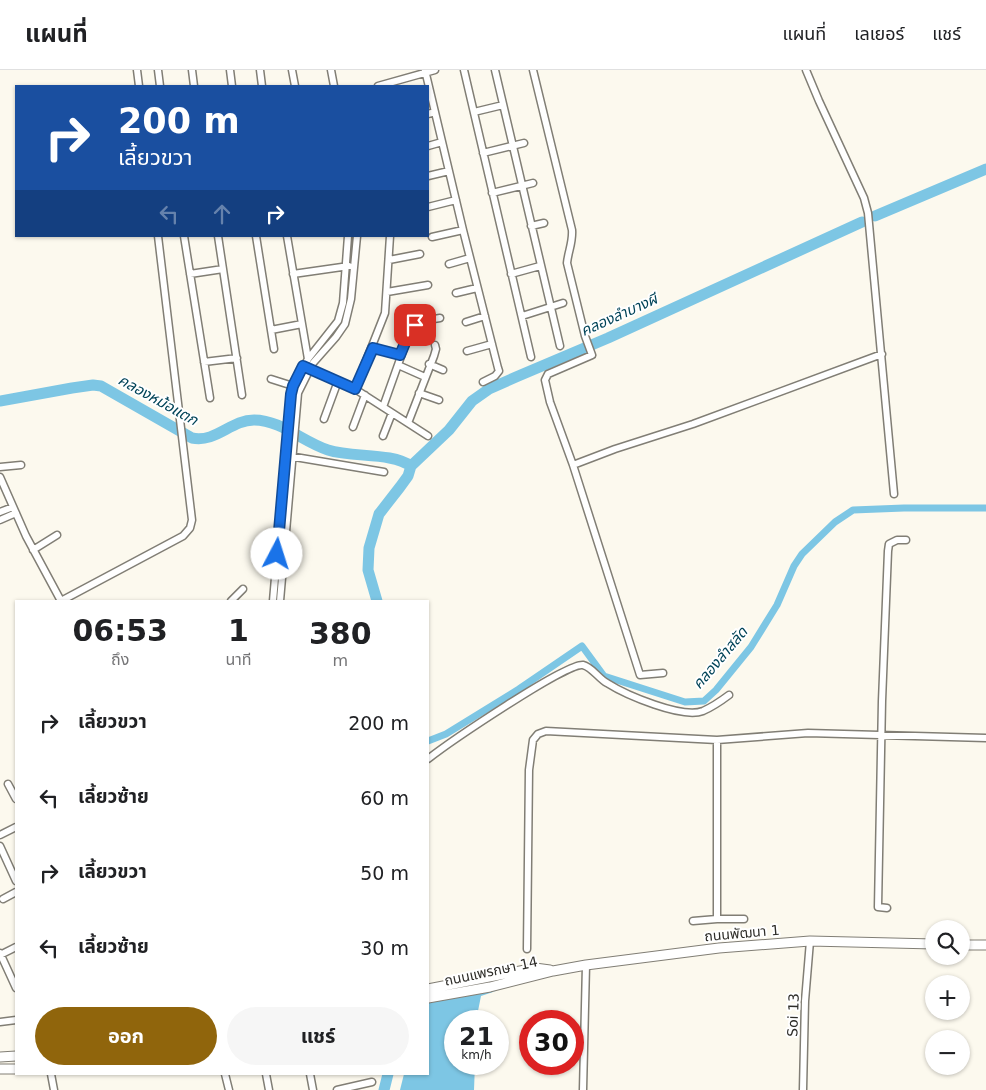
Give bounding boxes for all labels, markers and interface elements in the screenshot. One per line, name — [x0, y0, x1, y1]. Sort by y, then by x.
text: แผนที่ — [25, 20, 88, 48]
text: แผนที่ — [782, 23, 826, 44]
text: เลเยอร์ — [854, 23, 904, 44]
text: แชร์ — [932, 23, 961, 44]
text: 200 m — [118, 101, 240, 141]
icon: right — [35, 105, 100, 170]
text: เลี้ยวขวา — [118, 145, 193, 170]
icon: left — [155, 200, 183, 228]
icon: ahead — [208, 200, 236, 228]
icon: right — [261, 200, 289, 228]
water label: คลองลำบางผี — [578, 289, 662, 340]
pin — [394, 304, 436, 346]
icon: arrive — [401, 311, 429, 339]
water label: คลองหม้อแตก — [115, 371, 202, 430]
position arrow — [250, 527, 302, 579]
text: 06:53 — [72, 613, 168, 648]
text: 1 — [228, 613, 249, 648]
text: 380 — [309, 616, 372, 651]
water label: คลองลำสลัด — [689, 623, 752, 693]
text: ถึง — [111, 650, 129, 669]
text: นาที — [225, 650, 251, 669]
text: m — [332, 651, 348, 670]
icon: right — [35, 709, 63, 737]
text: เลี้ยวขวา — [78, 710, 147, 732]
text: 200 m — [348, 712, 409, 734]
icon: left — [35, 784, 63, 812]
text: เลี้ยวซ้าย — [78, 785, 149, 807]
text: 60 m — [360, 787, 409, 809]
icon: right — [35, 859, 63, 887]
text: เลี้ยวขวา — [78, 860, 147, 882]
text: 50 m — [360, 862, 409, 884]
map controls — [925, 920, 970, 1075]
button: search — [925, 920, 970, 965]
street label: ถนนพัฒนา 1 — [704, 922, 780, 944]
icon: left — [35, 934, 63, 962]
text: เลี้ยวซ้าย — [78, 935, 149, 957]
text: 30 m — [360, 937, 409, 959]
street label: ถนนแพรกษา 14 — [443, 953, 539, 989]
button: + — [925, 975, 970, 1020]
street label: Soi 13 — [784, 993, 802, 1037]
button: ออก — [35, 1007, 217, 1065]
button: แชร์ — [227, 1007, 409, 1065]
speed limit sign: 30 — [519, 1010, 584, 1075]
text: 21 — [459, 1022, 494, 1051]
button: − — [925, 1030, 970, 1075]
text: km/h — [461, 1048, 492, 1062]

